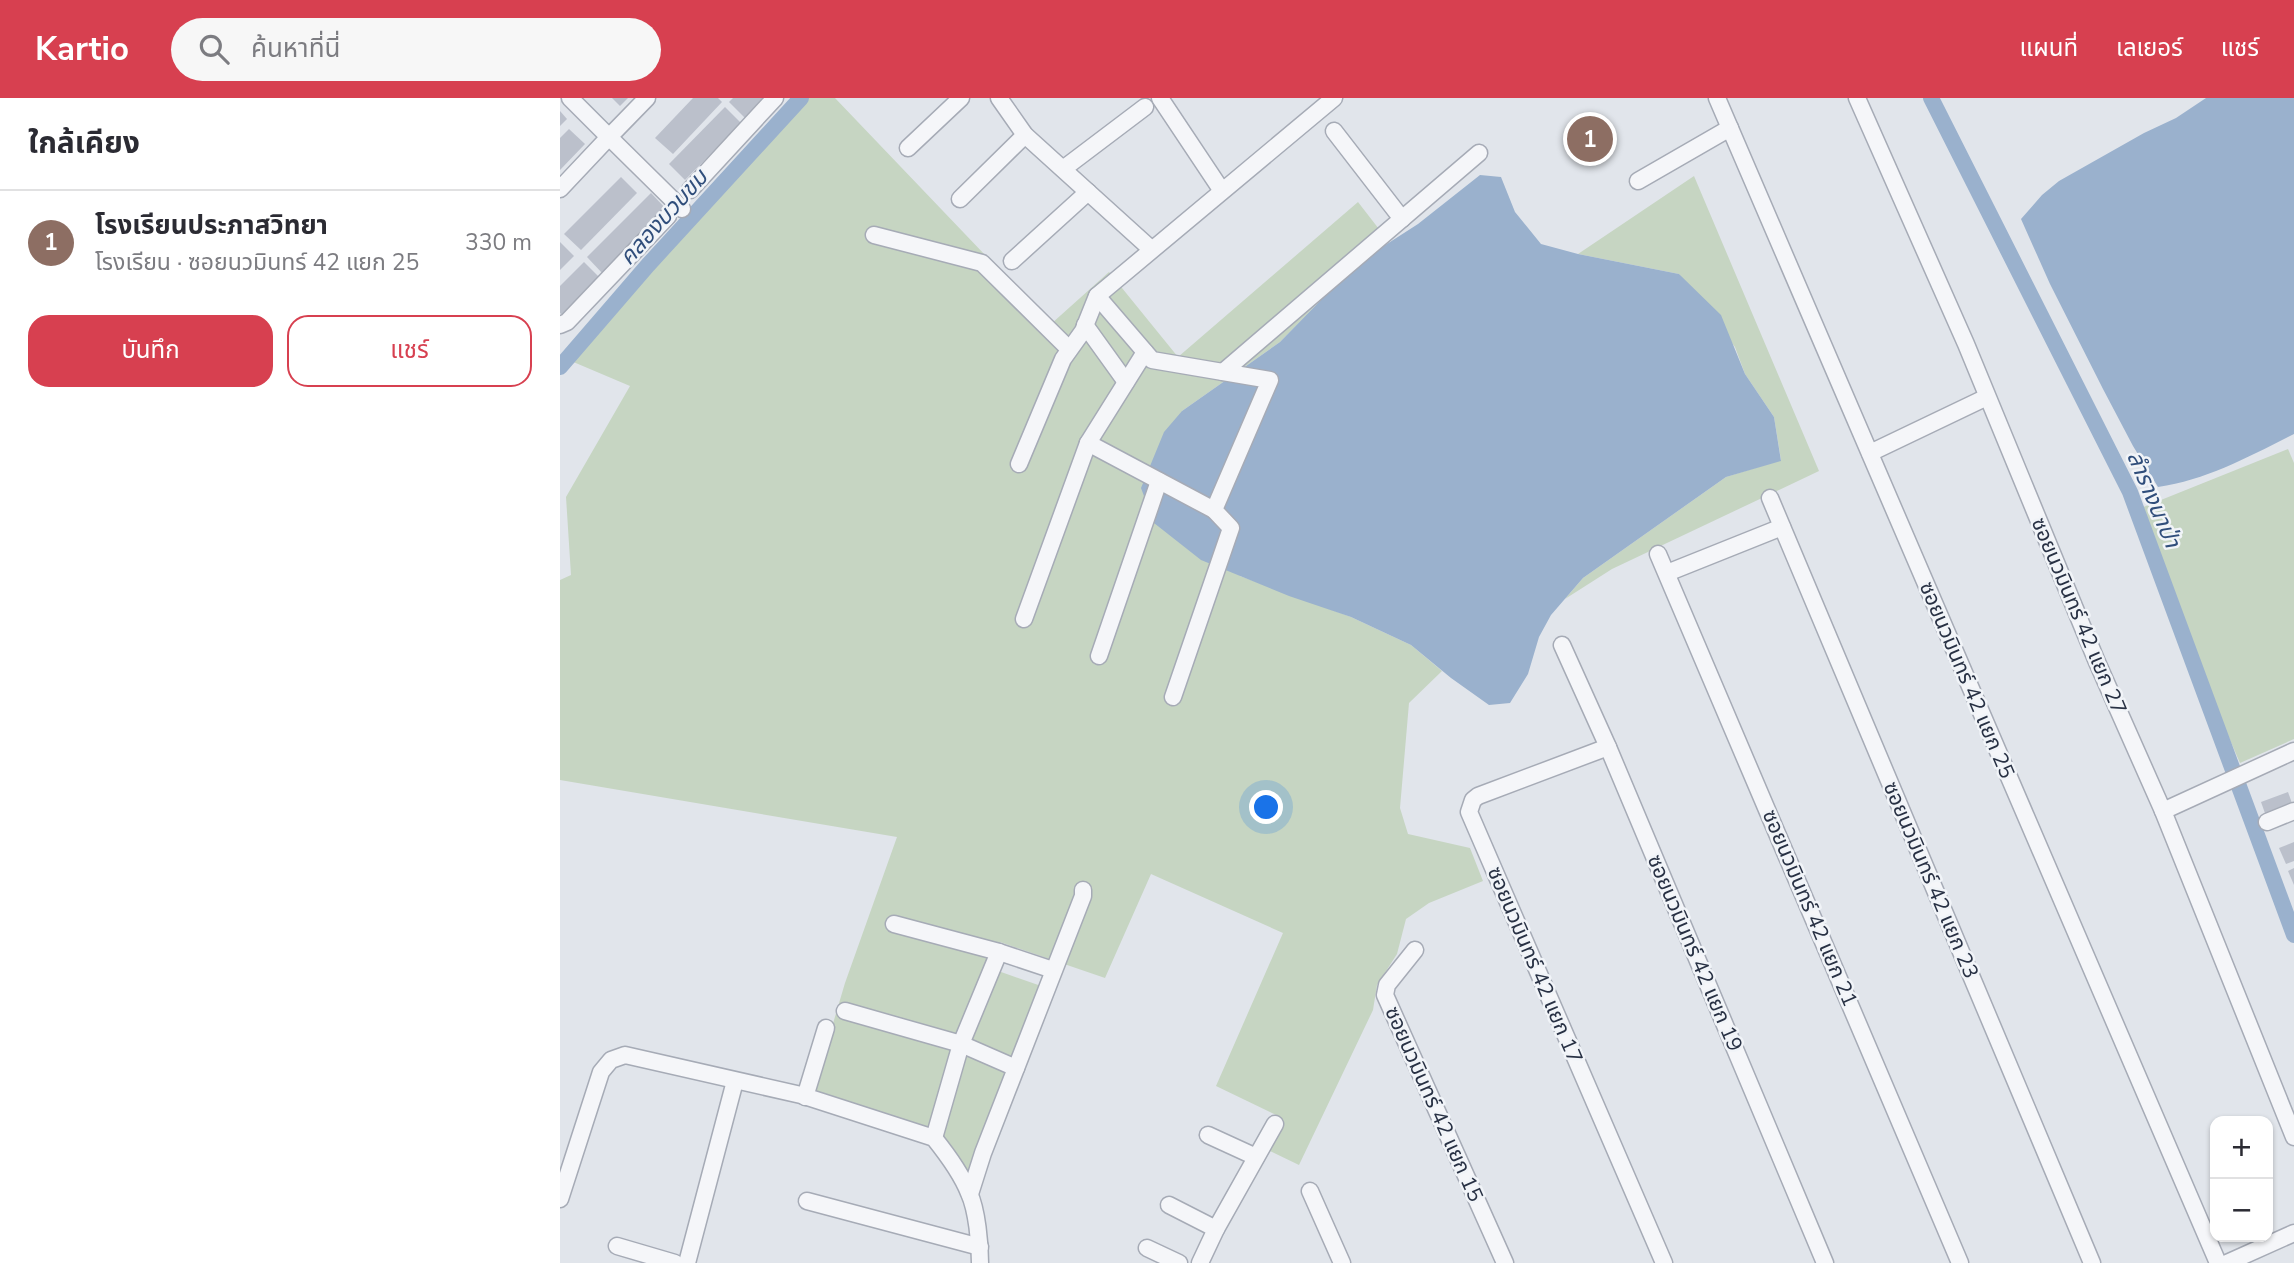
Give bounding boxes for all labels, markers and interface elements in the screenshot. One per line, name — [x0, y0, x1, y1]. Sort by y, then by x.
search box — [171, 18, 661, 81]
text: Kartio — [35, 27, 129, 72]
icon: search — [195, 30, 233, 68]
text: ค้นหาที่นี่ — [251, 31, 340, 66]
text: แผนที่ — [2020, 32, 2078, 64]
text: เลเยอร์ — [2116, 32, 2183, 64]
text: แชร์ — [2221, 32, 2259, 64]
pin: 1 — [1567, 113, 1613, 165]
text: ใกล้เคียง — [28, 123, 140, 164]
water label: คลองบวบขม — [612, 162, 716, 272]
text: โรงเรียนประภาสวิทยา — [95, 208, 328, 243]
text: 1 — [44, 227, 58, 258]
text: 330 m — [465, 227, 532, 258]
text: โรงเรียน · ซอยนวมินทร์ 42 แยก 25 — [95, 247, 419, 278]
button: บันทึก — [28, 315, 273, 387]
button: แชร์ — [287, 315, 532, 387]
water label: ลำรางนาป่า — [2119, 446, 2188, 554]
street label: ซอยนวมินทร์ 42 แยก 27 — [2025, 513, 2133, 719]
street label: ซอยนวมินทร์ 42 แยก 25 — [1913, 577, 2021, 783]
street label: ซอยนวมินทร์ 42 แยก 23 — [1877, 777, 1985, 983]
your location — [1249, 790, 1283, 824]
street label: ซอยนวมินทร์ 42 แยก 21 — [1756, 805, 1864, 1011]
street label: ซอยนวมินทร์ 42 แยก 19 — [1641, 850, 1749, 1056]
street label: ซอยนวมินทร์ 42 แยก 17 — [1481, 862, 1589, 1068]
street label: ซอยนวมินทร์ 42 แยก 15 — [1378, 1002, 1490, 1206]
map controls — [2210, 1116, 2273, 1242]
button: + — [2210, 1116, 2273, 1179]
button: − — [2210, 1179, 2273, 1242]

